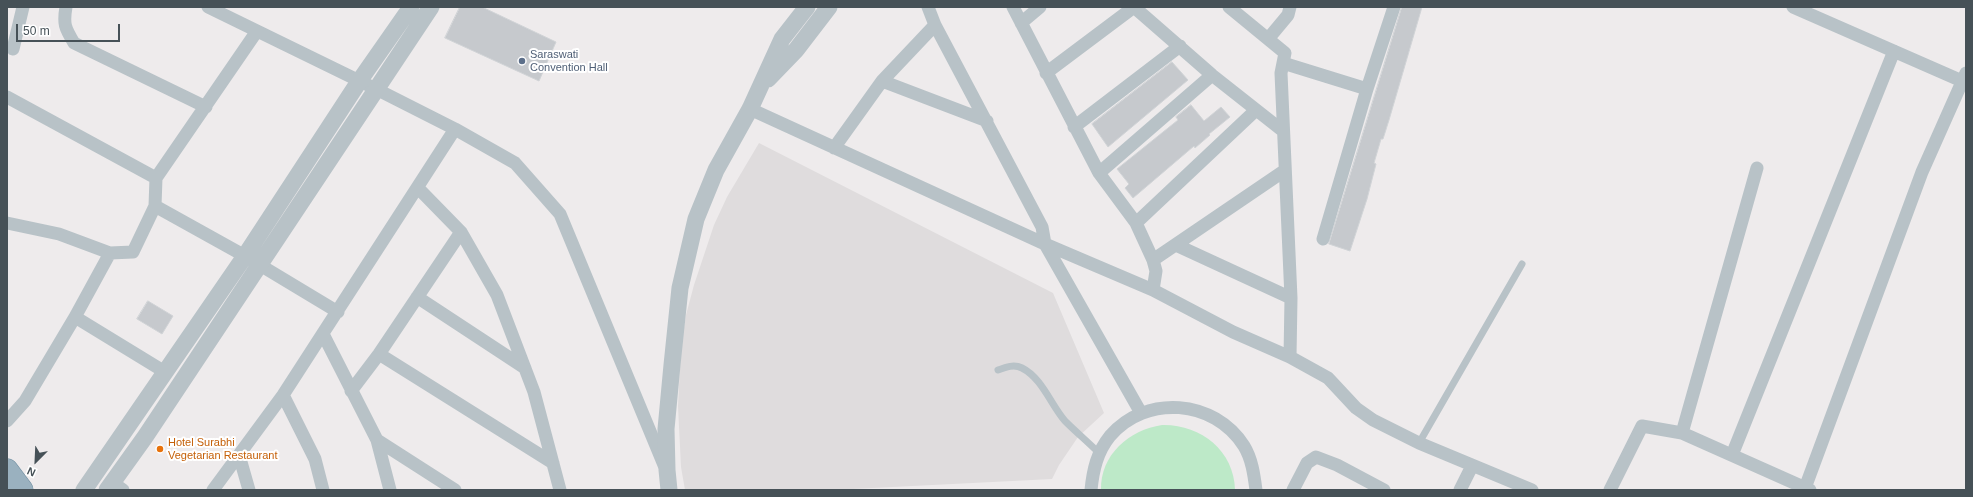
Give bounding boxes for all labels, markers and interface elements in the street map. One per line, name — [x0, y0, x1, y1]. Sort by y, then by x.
scale bar — [18, 16, 122, 42]
text: 50 m — [23, 24, 50, 38]
place label: Saraswati Convention Hall — [530, 48, 608, 74]
marker: Saraswati Convention Hall — [517, 56, 527, 66]
place label: Hotel Surabhi Vegetarian Restaurant — [168, 436, 277, 462]
north arrow — [16, 441, 56, 481]
marker: Hotel Surabhi Vegetarian Restaurant — [155, 444, 165, 454]
text: N — [25, 465, 37, 479]

